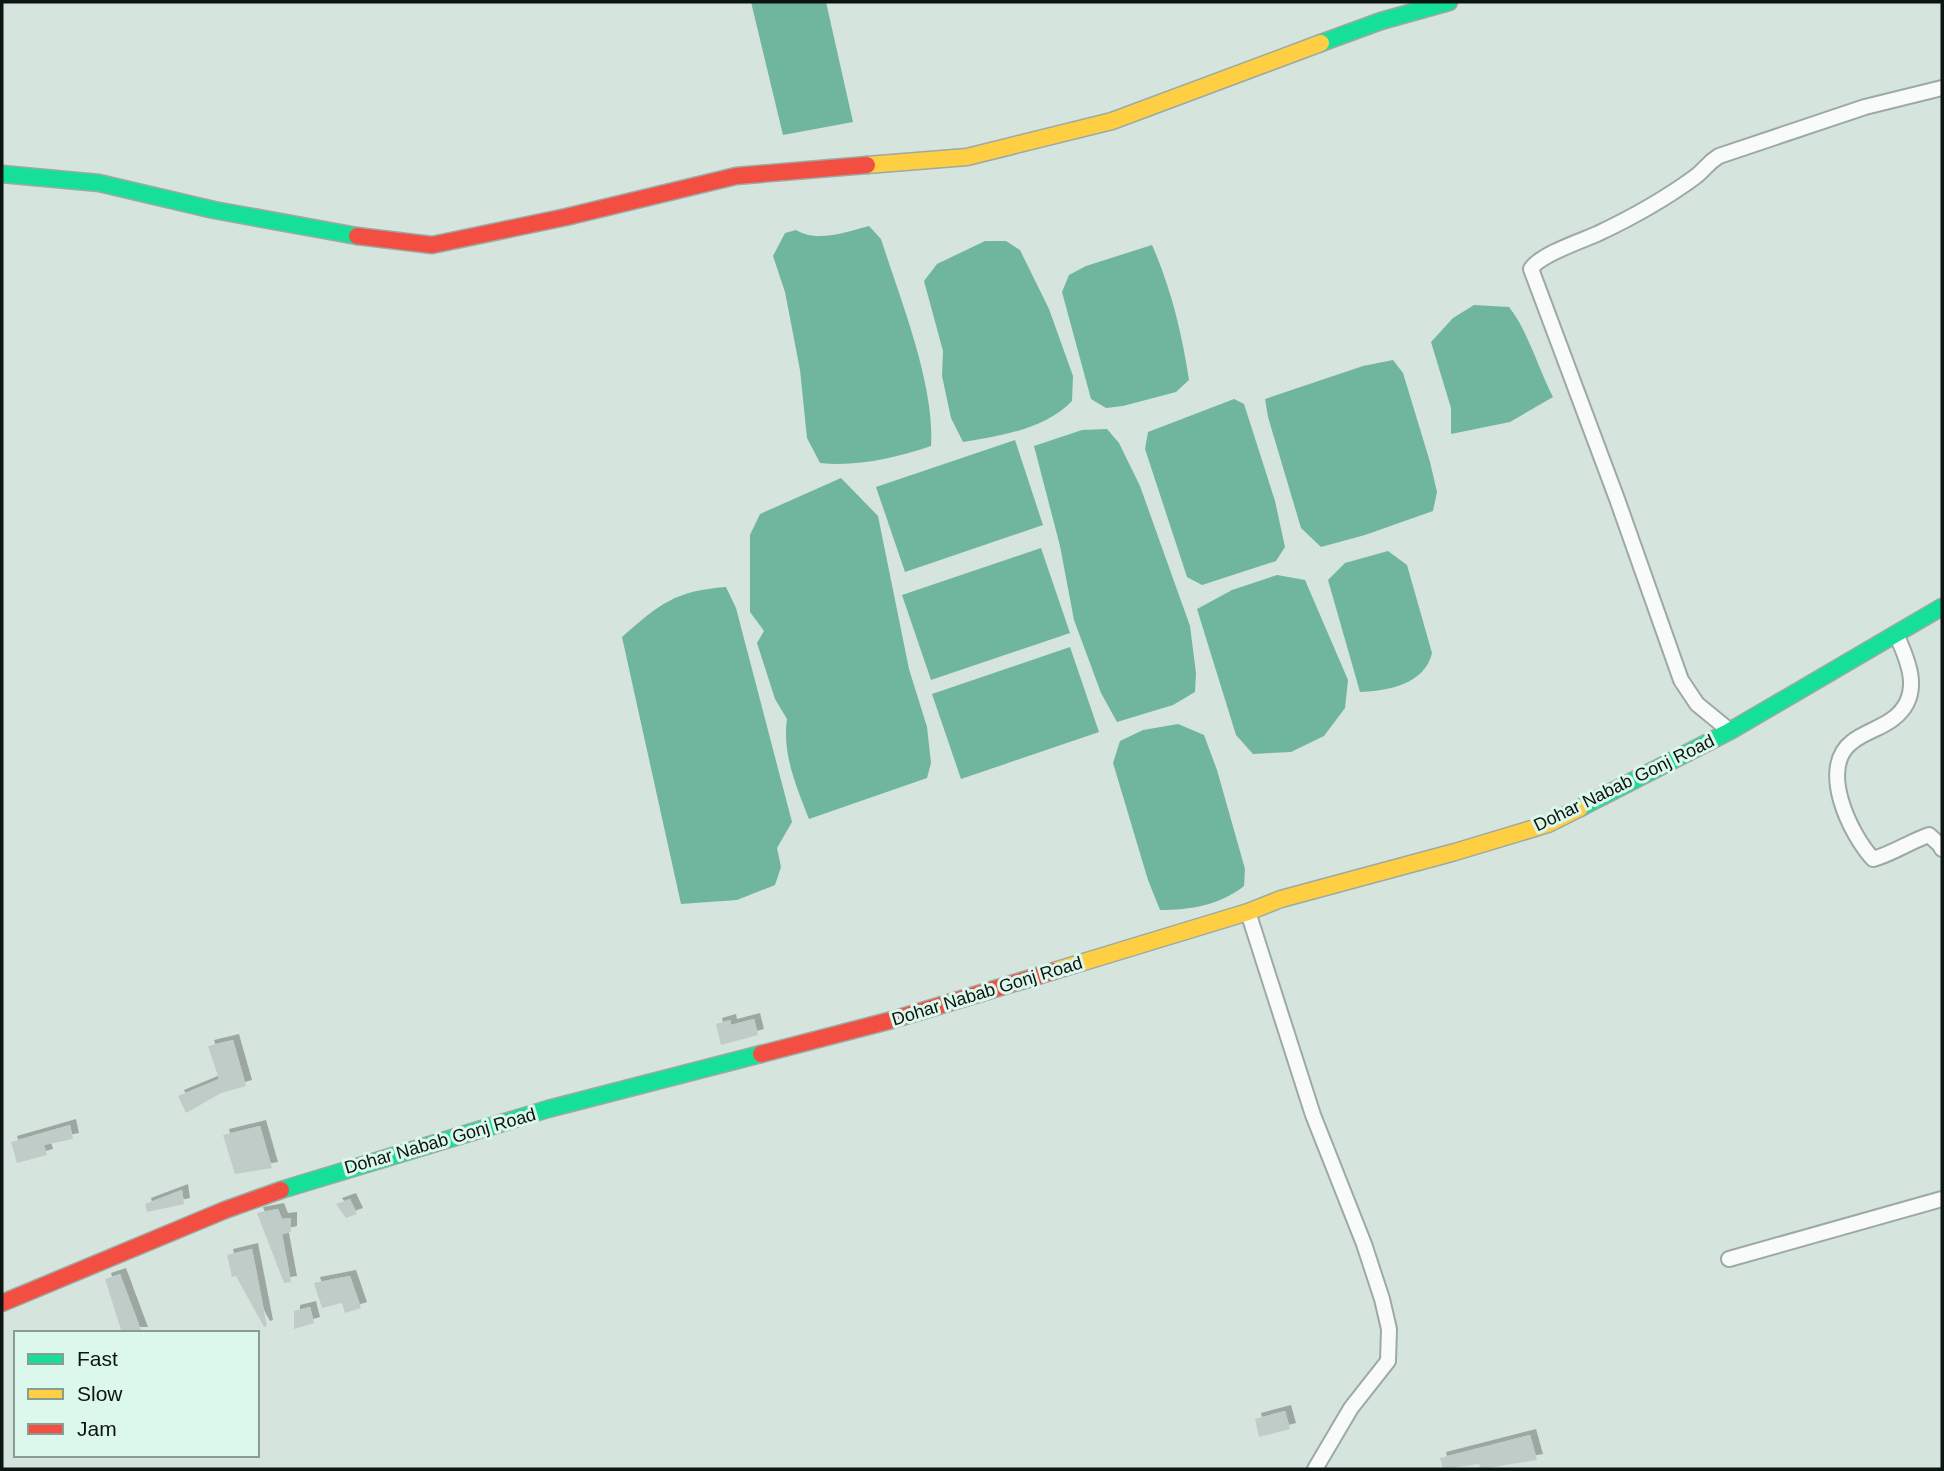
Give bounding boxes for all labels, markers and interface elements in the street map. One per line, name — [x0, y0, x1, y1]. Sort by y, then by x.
street label: Dohar Nabab Gonj Road — [1531, 731, 1717, 835]
street label: Dohar Nabab Gonj Road — [889, 952, 1085, 1030]
street label: Dohar Nabab Gonj Road — [342, 1104, 538, 1178]
legend — [14, 1331, 259, 1457]
text: Fast — [77, 1347, 118, 1370]
text: Slow — [77, 1382, 123, 1405]
text: Jam — [77, 1417, 117, 1440]

